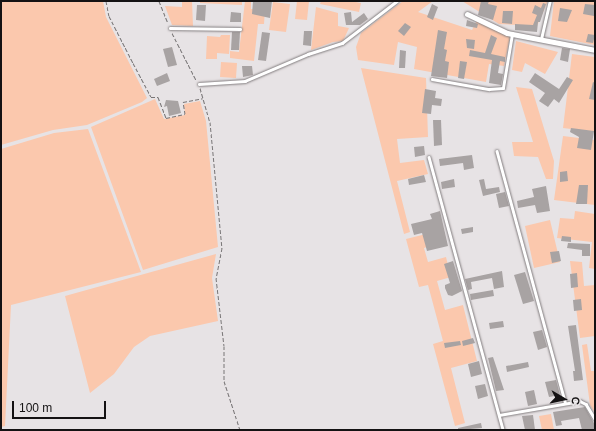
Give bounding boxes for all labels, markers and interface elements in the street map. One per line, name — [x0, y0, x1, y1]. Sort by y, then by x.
north arrow — [544, 379, 584, 419]
scale bar — [14, 393, 108, 419]
text: С — [569, 396, 582, 406]
text: 100 m — [19, 401, 52, 415]

